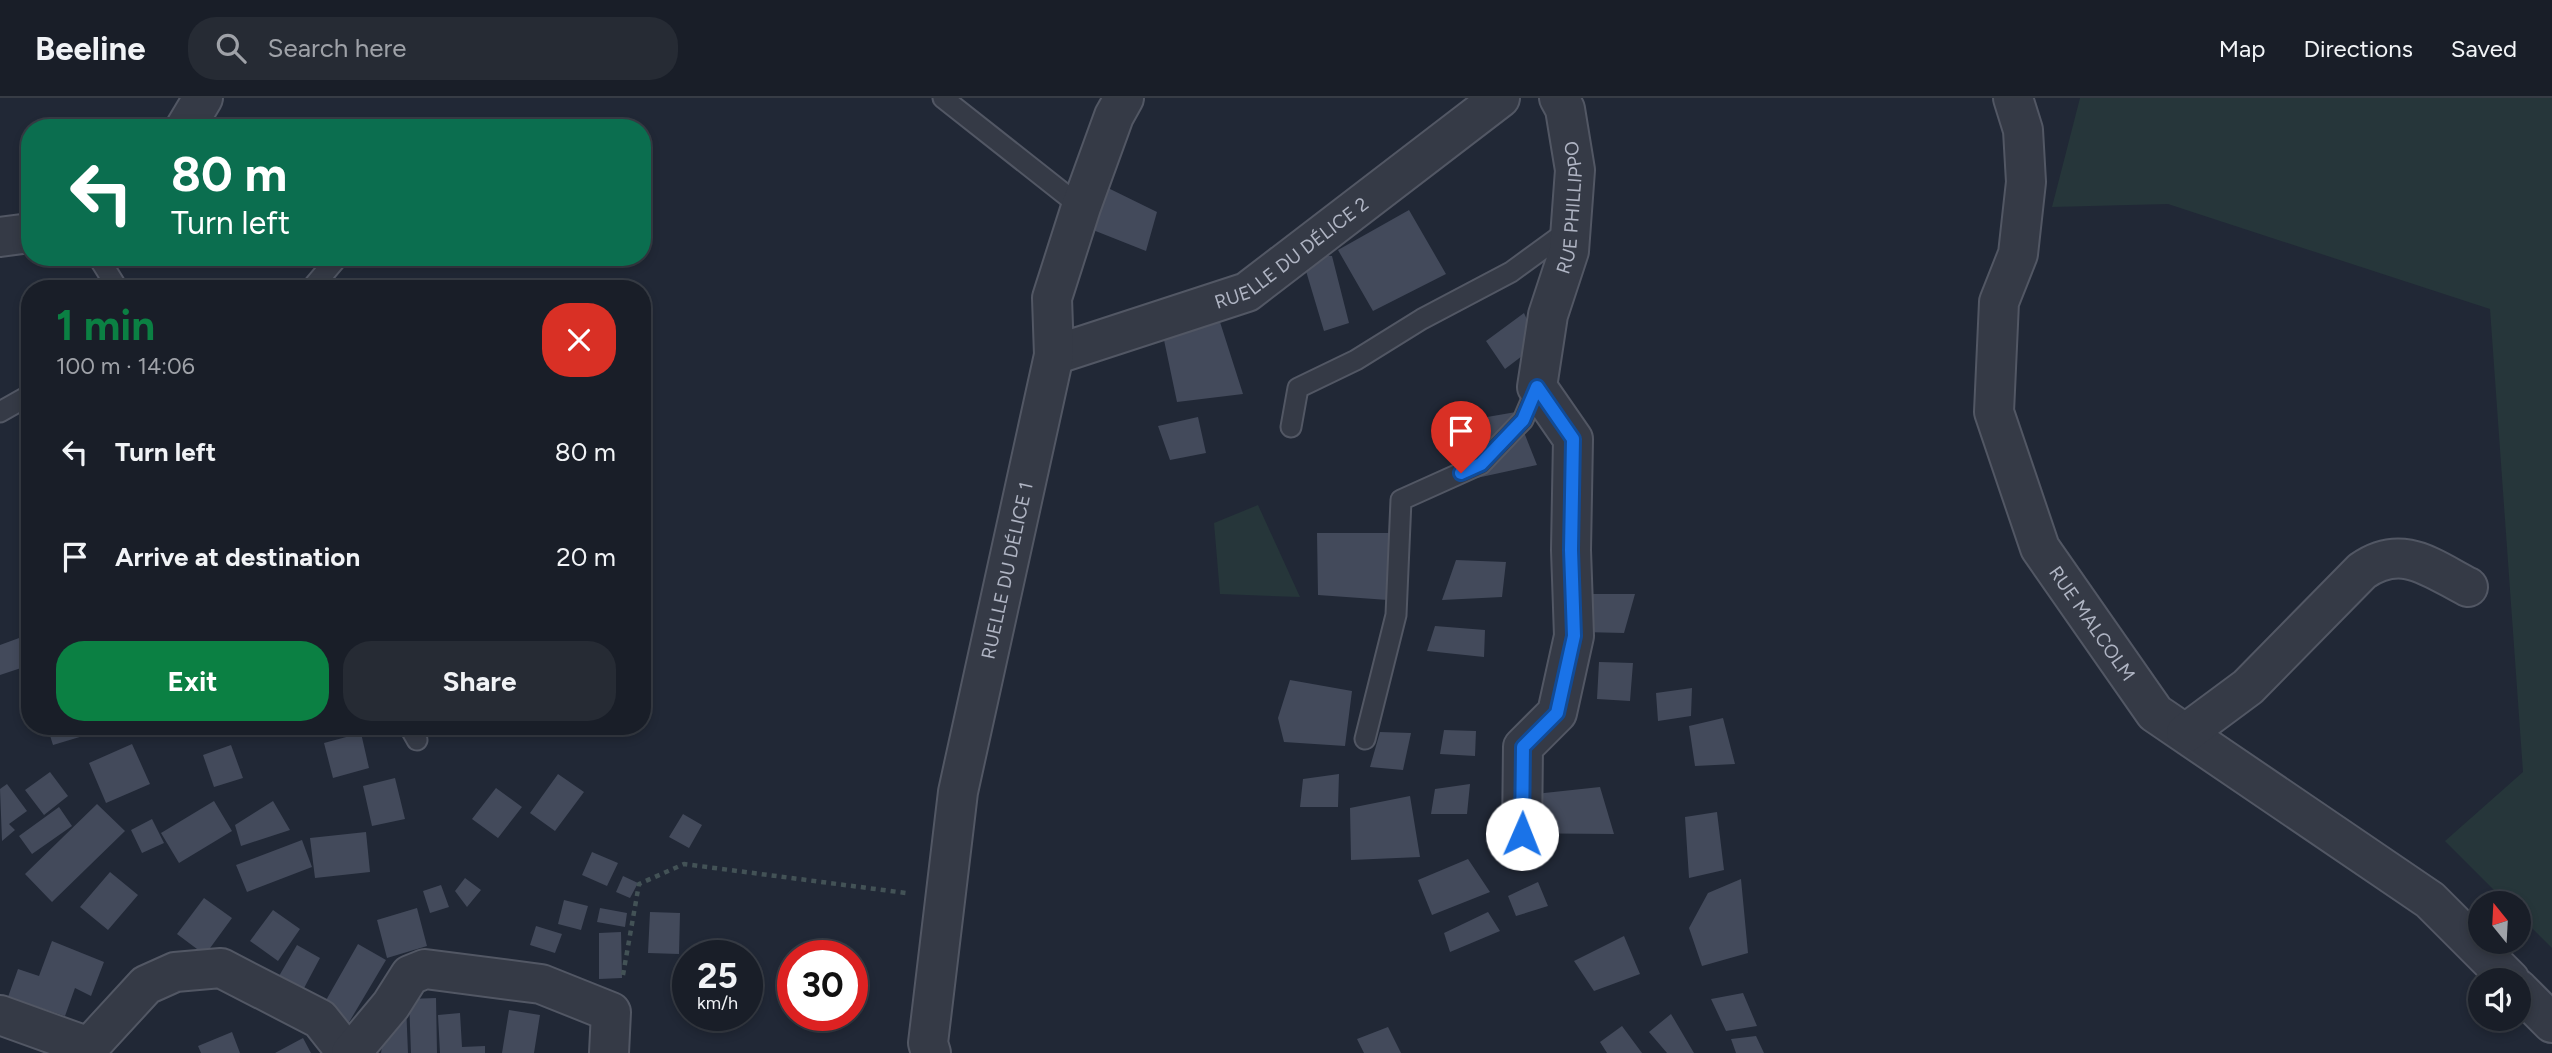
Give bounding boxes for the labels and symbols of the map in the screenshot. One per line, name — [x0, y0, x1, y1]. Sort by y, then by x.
street label: RUE PHILLIPPO — [1551, 139, 1587, 277]
street label: RUELLE DU DÉLICE 2 — [1212, 192, 1373, 314]
pin — [1431, 401, 1491, 473]
street label: RUELLE DU DÉLICE 1 — [977, 480, 1038, 661]
street label: RUE MALCOLM — [2044, 562, 2140, 685]
position arrow — [1485, 797, 1559, 871]
north arrow — [2468, 891, 2530, 954]
speed limit sign: 30 — [777, 940, 868, 1031]

